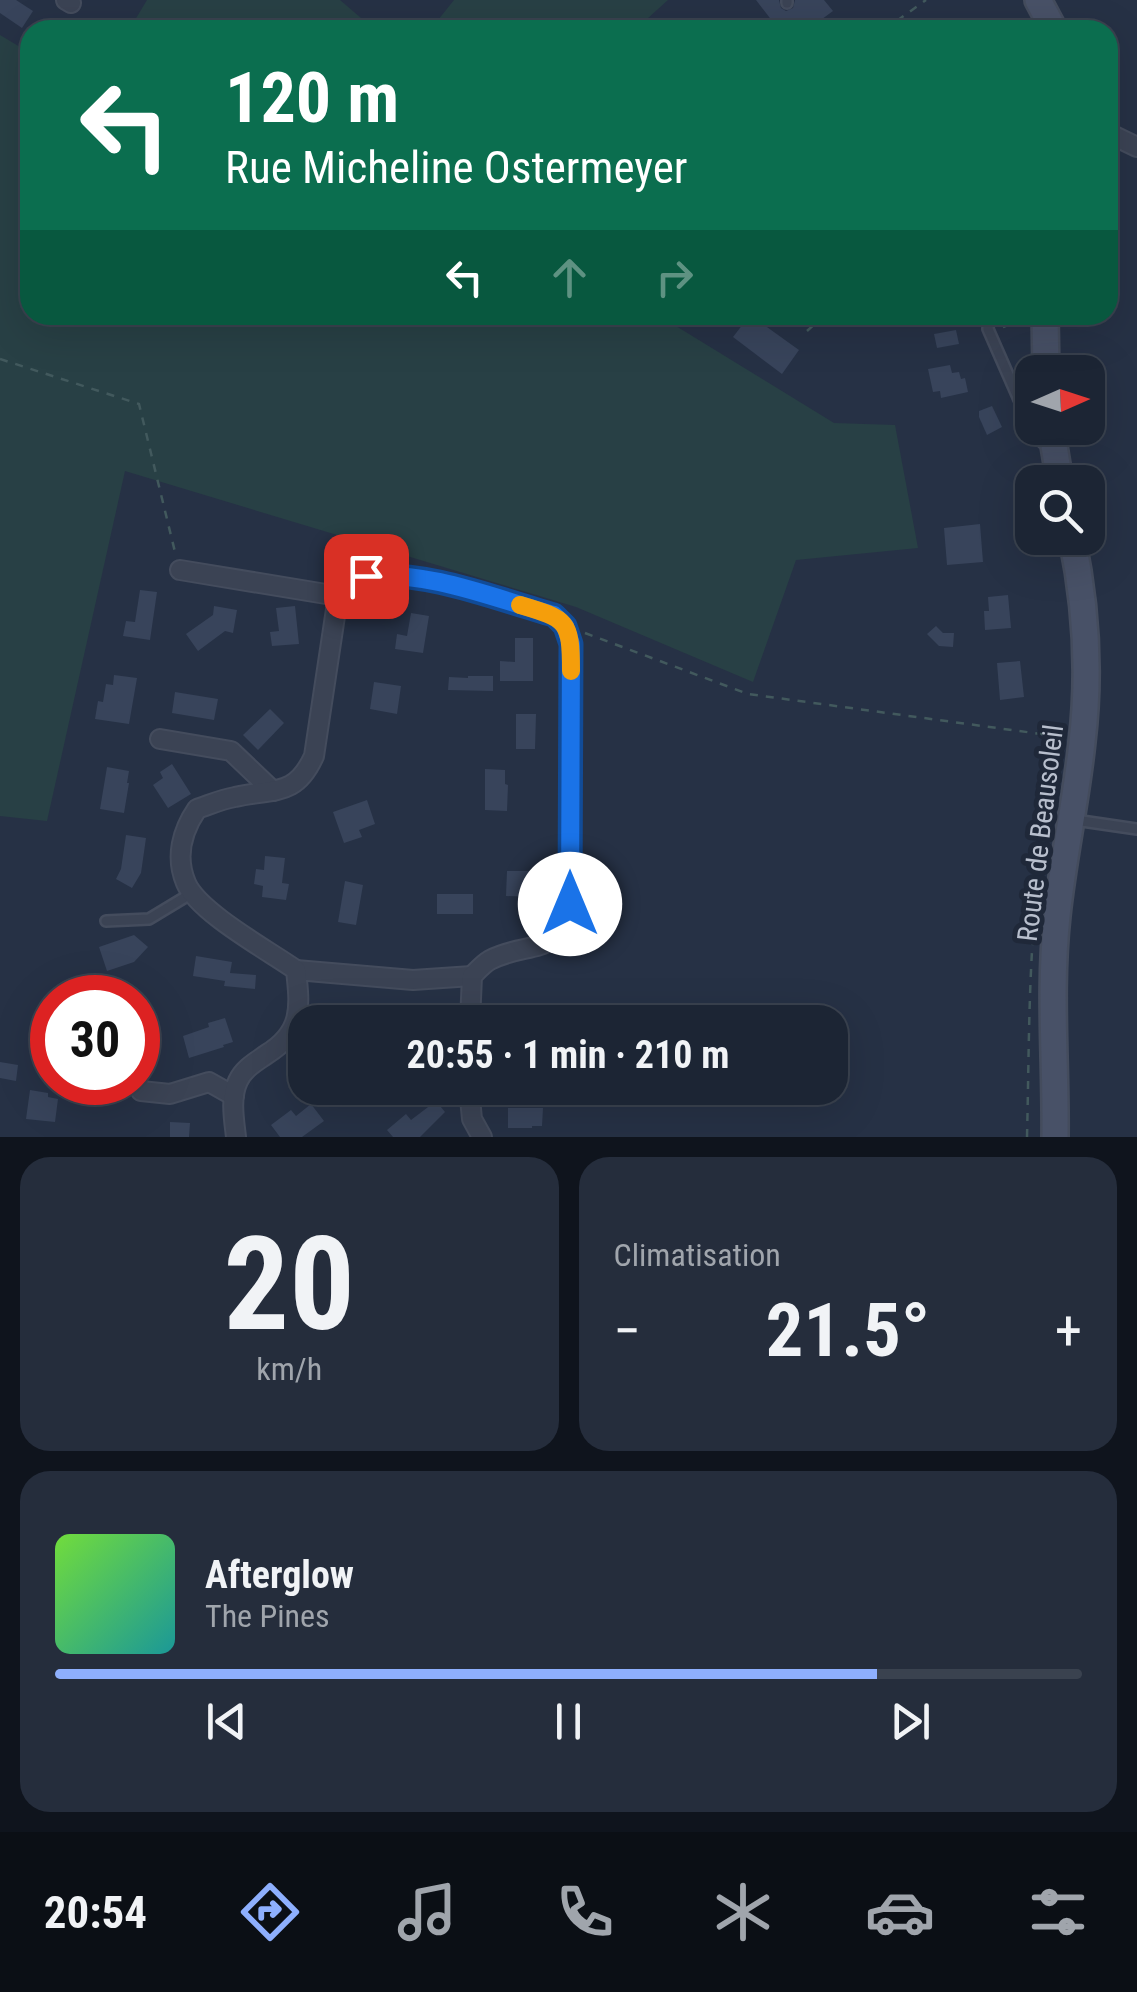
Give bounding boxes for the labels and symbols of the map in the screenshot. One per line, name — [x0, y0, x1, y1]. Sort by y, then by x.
north arrow — [1015, 355, 1105, 445]
pin — [324, 534, 409, 619]
street label: Route de Beausoleil — [1011, 723, 1070, 943]
position arrow — [518, 852, 622, 956]
speed limit sign: 30 — [30, 975, 160, 1105]

